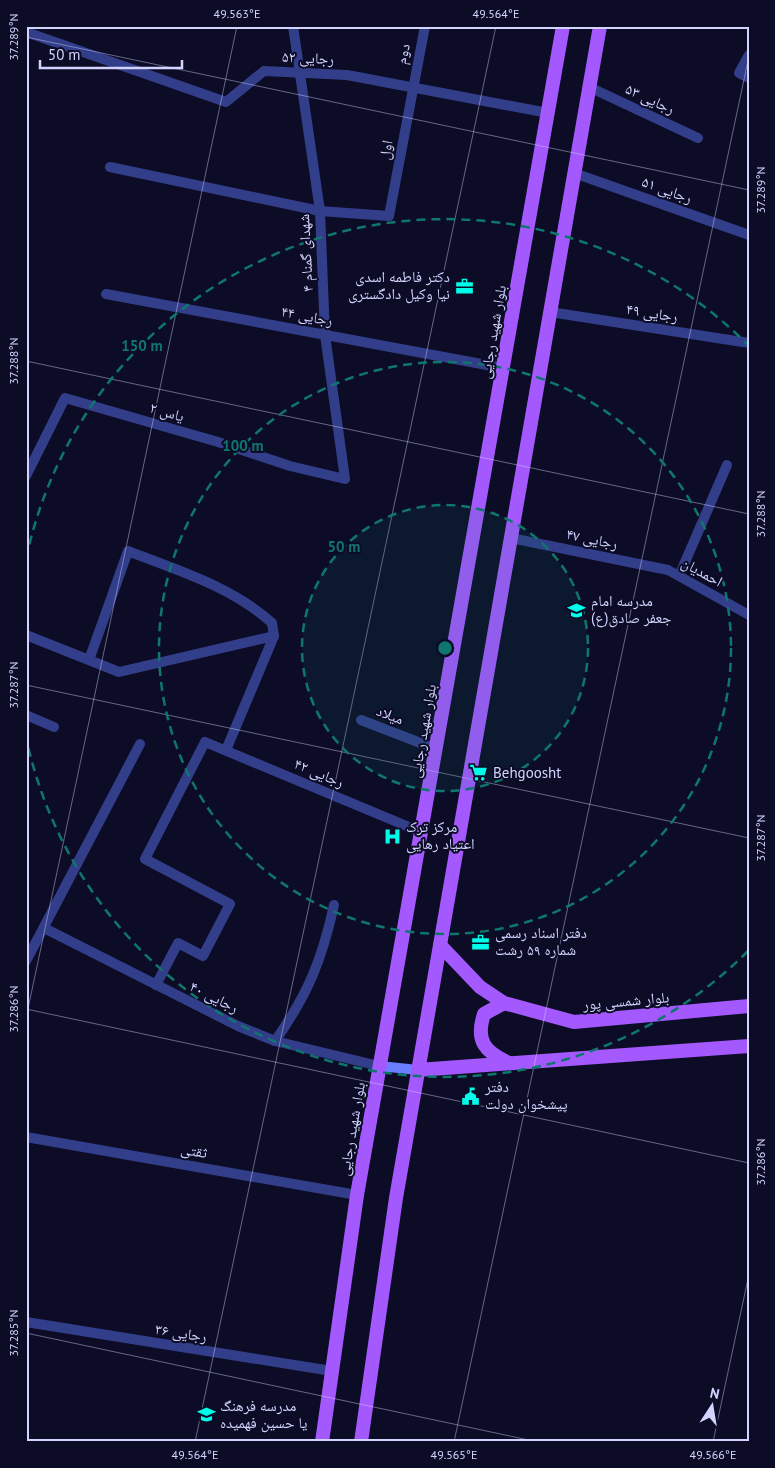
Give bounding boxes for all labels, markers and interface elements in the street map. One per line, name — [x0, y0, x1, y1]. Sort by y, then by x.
text: 49.563°E — [214, 6, 260, 21]
text: 49.564°E — [473, 6, 519, 21]
text: 37.289°N — [6, 13, 21, 61]
scale bar — [40, 38, 182, 70]
street label: دوم — [391, 42, 415, 66]
text: 50 m — [48, 45, 81, 64]
street label: رجایی ۵۲ — [281, 47, 335, 69]
street label: رجایی ۵۳ — [622, 79, 678, 119]
street label: اول — [374, 139, 398, 161]
text: 37.289°N — [753, 166, 768, 214]
street label: رجایی ۵۱ — [639, 172, 695, 208]
street label: شهدای گمنام ۴ — [294, 213, 318, 293]
place label: دکتر فاطمه اسدی نیا وکیل دادگستری — [348, 267, 450, 304]
office icon: دکتر فاطمه اسدی نیا وکیل دادگستری — [454, 276, 474, 296]
street label: بلوار شهید رجایی — [475, 284, 511, 380]
street label: رجایی ۴۹ — [625, 299, 679, 327]
street label: رجایی ۴۴ — [280, 301, 335, 331]
text: 150 m — [121, 336, 163, 355]
text: 37.288°N — [6, 337, 21, 385]
street label: یاس ۲ — [147, 398, 187, 427]
text: 100 m — [222, 436, 264, 455]
text: 37.288°N — [753, 490, 768, 538]
street label: رجایی ۴۷ — [564, 524, 620, 554]
text: 50 m — [328, 537, 360, 556]
street label: احمدیان — [678, 553, 726, 591]
place label: مدرسه امام جعفر صادق(ع) — [591, 591, 672, 628]
school or university icon: مدرسه امام جعفر صادق(ع) — [567, 600, 587, 620]
centre of rings — [436, 639, 454, 657]
text: 37.287°N — [6, 661, 21, 709]
street label: بلوار شهید رجایی — [405, 683, 441, 779]
street label: میلاد — [374, 701, 407, 728]
street label: رجایی ۴۲ — [291, 754, 347, 792]
supermarket icon: Behgoosht — [469, 763, 489, 783]
place label: Behgoosht — [493, 763, 561, 782]
text: 37.287°N — [753, 814, 768, 862]
place label: مرکز ترک اعتیاد رهایی — [406, 817, 475, 854]
hospital icon: مرکز ترک اعتیاد رهایی — [382, 826, 402, 846]
place label: دفتر اسناد رسمی شماره ۵۹ رشت — [495, 923, 587, 959]
office icon: دفتر اسناد رسمی شماره ۵۹ رشت — [471, 932, 491, 952]
street label: رجایی ۴۰ — [186, 976, 242, 1018]
text: 37.286°N — [6, 985, 21, 1033]
street label: بلوار شمسی پور — [581, 987, 670, 1015]
place label: دفتر پیشخوان دولت — [484, 1077, 568, 1114]
street label: بلوار شهید رجایی — [334, 1081, 370, 1177]
public building icon: دفتر پیشخوان دولت — [461, 1086, 481, 1106]
text: 37.286°N — [753, 1138, 768, 1186]
street label: ثقتی — [179, 1139, 209, 1163]
text: 37.285°N — [6, 1309, 21, 1357]
street label: رجایی ۳۶ — [154, 1319, 208, 1347]
north arrow — [688, 1380, 738, 1430]
text: N — [708, 1384, 721, 1403]
place label: مدرسه فرهنگ یا حسین فهمیده — [220, 1396, 308, 1433]
school or university icon: مدرسه فرهنگ یا حسین فهمیده — [196, 1405, 216, 1425]
text: 49.564°E — [172, 1447, 218, 1462]
text: 49.565°E — [431, 1447, 477, 1462]
text: 49.566°E — [690, 1447, 736, 1462]

